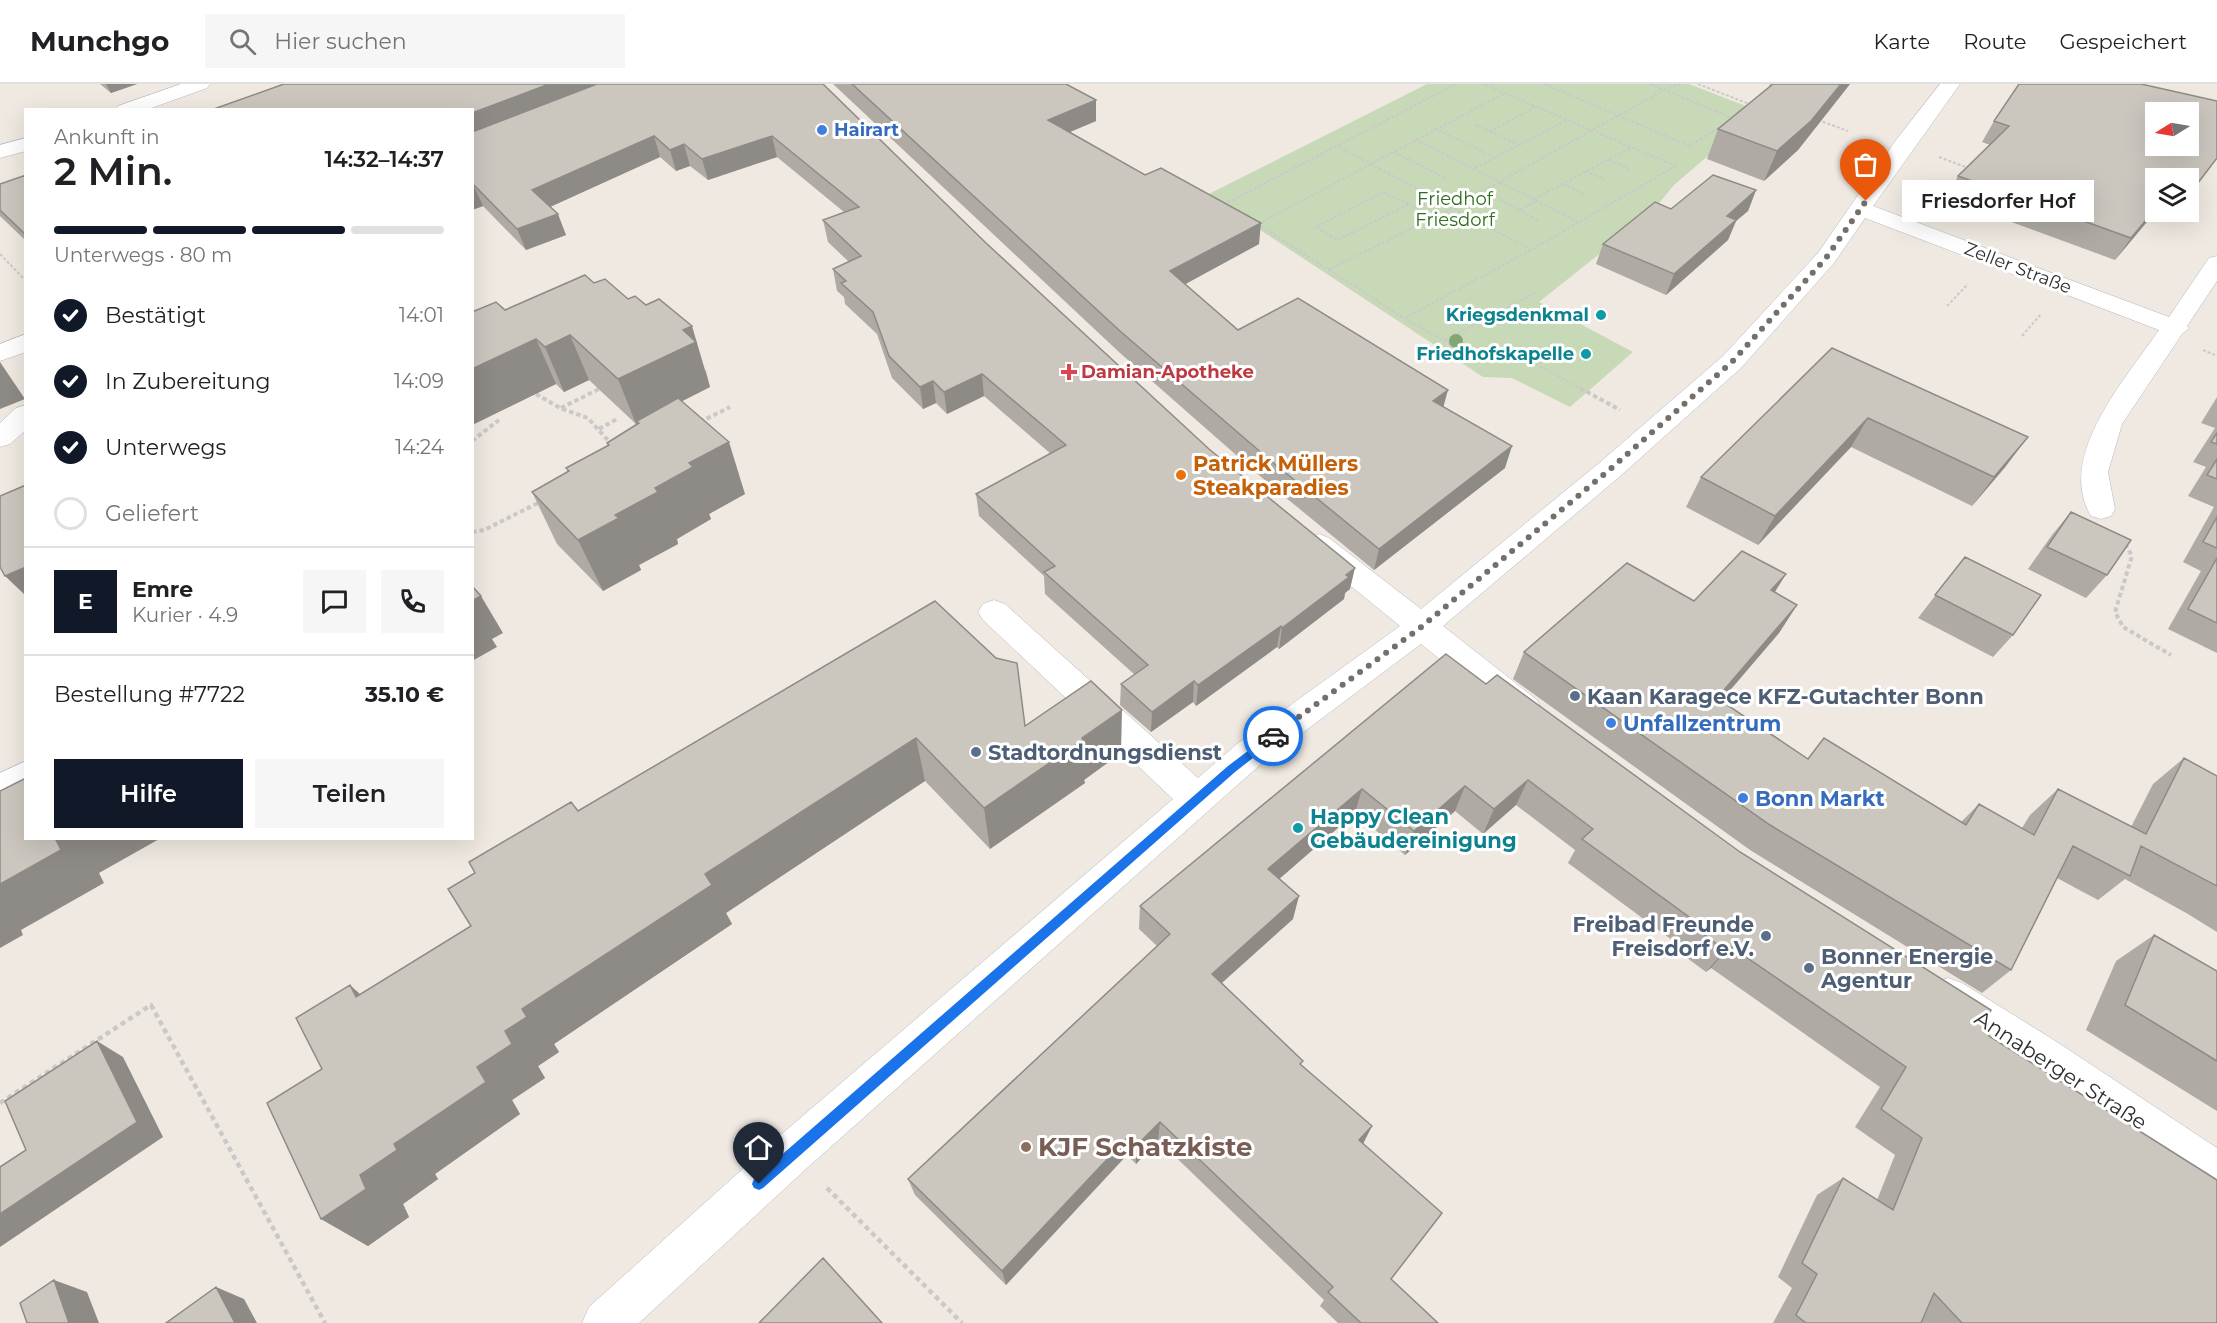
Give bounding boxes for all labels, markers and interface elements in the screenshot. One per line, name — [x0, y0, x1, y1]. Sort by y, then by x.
search box — [205, 14, 625, 68]
text: Munchgo — [30, 24, 169, 58]
icon: search — [226, 25, 259, 58]
text: Hier suchen — [274, 28, 407, 55]
text: Karte — [1874, 29, 1930, 54]
text: Route — [1963, 29, 2026, 54]
text: Gespeichert — [2059, 29, 2187, 54]
north arrow — [2145, 102, 2199, 156]
map controls — [2145, 102, 2199, 222]
place label: Hairart — [834, 119, 899, 141]
marker: Hairart — [815, 123, 829, 137]
text: Ankunft in — [54, 125, 160, 149]
pin — [1840, 139, 1891, 201]
text: 14:32–14:37 — [324, 146, 444, 173]
text: 2 Min. — [54, 147, 172, 195]
icon: bag — [1849, 148, 1882, 181]
button: layers — [2145, 168, 2199, 222]
callout: Friesdorfer Hof — [1902, 180, 2094, 222]
park label: Friedhof Friesdorf — [1415, 188, 1496, 231]
text: Friesdorfer Hof — [1921, 189, 2075, 213]
street label: Zeller Straße — [1961, 237, 2075, 299]
text: Unterwegs · 80 m — [54, 243, 232, 267]
icon: check — [54, 299, 87, 332]
text: Bestätigt — [105, 302, 206, 329]
text: 14:01 — [399, 303, 444, 327]
place label: Kriegsdenkmal — [1446, 304, 1589, 326]
marker: Kriegsdenkmal — [1594, 308, 1608, 322]
place label: Friedhofskapelle — [1416, 343, 1574, 365]
marker: Friedhofskapelle — [1579, 347, 1593, 361]
place label: Damian-Apotheke — [1081, 361, 1254, 383]
icon: check — [54, 365, 87, 398]
marker: Damian-Apotheke — [1062, 365, 1076, 379]
text: In Zubereitung — [105, 368, 271, 395]
text: 14:09 — [394, 369, 444, 393]
icon: check — [54, 431, 87, 464]
text: Unterwegs — [105, 434, 226, 461]
text: 14:24 — [395, 435, 444, 459]
place label: Patrick Müllers Steakparadies — [1193, 451, 1358, 500]
marker: Patrick Müllers Steakparadies — [1174, 468, 1188, 482]
text: Geliefert — [105, 500, 199, 527]
button: chat — [303, 570, 366, 633]
button: phone — [381, 570, 444, 633]
text: Emre — [132, 576, 193, 603]
text: E — [78, 588, 93, 615]
text: Kurier · 4.9 — [132, 603, 238, 627]
text: Bestellung #7722 — [54, 681, 245, 708]
text: 35.10 € — [365, 681, 444, 708]
place label: Kaan Karagece KFZ-Gutachter Bonn — [1587, 684, 1984, 709]
marker: Kaan Karagece KFZ-Gutachter Bonn — [1568, 689, 1582, 703]
courier — [1243, 706, 1303, 766]
place label: Unfallzentrum — [1623, 711, 1781, 736]
marker: Unfallzentrum — [1604, 716, 1618, 730]
icon: car — [1257, 720, 1290, 753]
place label: Stadtordnungsdienst — [988, 740, 1222, 765]
marker: Stadtordnungsdienst — [969, 745, 983, 759]
button: Hilfe — [54, 759, 243, 828]
button: Teilen — [255, 759, 444, 828]
place label: Bonn Markt — [1755, 786, 1885, 811]
marker: Bonn Markt — [1736, 791, 1750, 805]
place label: Happy Clean Gebäudereinigung — [1310, 804, 1517, 853]
marker: Happy Clean Gebäudereinigung — [1291, 821, 1305, 835]
place label: Freibad Freunde Freisdorf e.V. — [1572, 912, 1754, 961]
marker: Freibad Freunde Freisdorf e.V. — [1759, 929, 1773, 943]
place label: Bonner Energie Agentur — [1820, 944, 1993, 993]
marker: Bonner Energie Agentur — [1802, 961, 1816, 975]
street label: Annaberger Straße — [1970, 1005, 2152, 1135]
pin — [733, 1122, 784, 1184]
icon: home — [742, 1131, 775, 1164]
place label: KJF Schatzkiste — [1038, 1131, 1253, 1163]
marker: KJF Schatzkiste — [1019, 1140, 1033, 1154]

